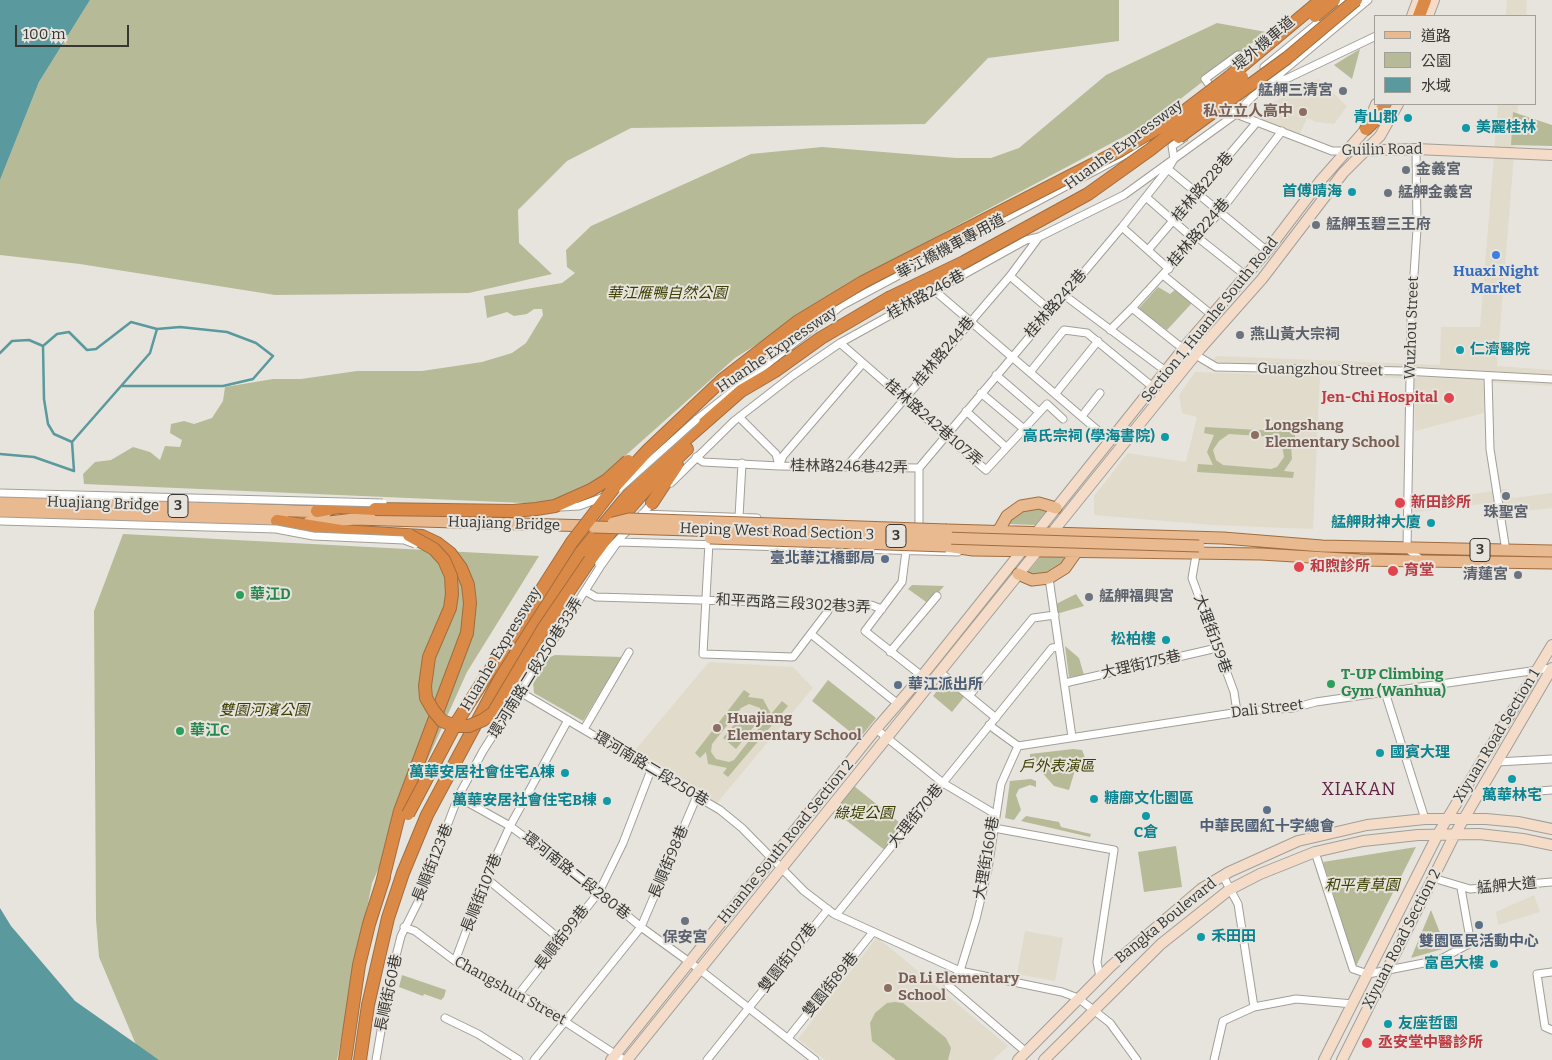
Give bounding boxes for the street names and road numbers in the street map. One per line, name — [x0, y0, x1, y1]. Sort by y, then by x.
street label: 堤外機車道 — [1229, 13, 1299, 75]
street label: Huanhe Expressway — [1062, 96, 1186, 194]
street label: Guilin Road — [1341, 140, 1423, 160]
street label: 桂林路228巷 — [1169, 149, 1237, 225]
street label: 桂林路224巷 — [1164, 195, 1234, 271]
street label: 華江橋機車專用道 — [894, 211, 1008, 283]
street label: Section 1, Huanhe South Road — [1138, 234, 1282, 406]
street label: 桂林路246巷 — [884, 266, 968, 324]
street label: 桂林路242巷 — [1021, 266, 1091, 342]
street label: Wuzhou Street — [1401, 276, 1423, 380]
street label: Huanhe Expressway — [713, 303, 841, 397]
street label: 桂林路244巷 — [910, 313, 978, 391]
street label: Guangzhou Street — [1257, 360, 1383, 380]
street label: 桂林路242巷107弄 — [881, 376, 985, 470]
street label: 桂林路246巷42弄 — [790, 457, 908, 477]
street label: Huajiang Bridge — [47, 493, 159, 515]
road number: 3 — [168, 494, 188, 518]
street label: Huajiang Bridge — [448, 513, 560, 535]
street label: Heping West Road Section 3 — [679, 520, 875, 544]
road number: 3 — [886, 524, 906, 548]
road number: 3 — [1470, 538, 1490, 562]
street label: Huanhe Expressway — [457, 584, 545, 714]
street label: 和平西路三段302巷3弄 — [715, 591, 871, 617]
street label: 大理街159巷 — [1189, 592, 1235, 676]
street label: 環河南路二段250巷33弄 — [485, 594, 587, 742]
street label: 大理街175巷 — [1099, 647, 1183, 683]
street label: Xiyuan Road Section 1 — [1450, 666, 1544, 806]
street label: Dali Street — [1230, 696, 1304, 722]
street label: 環河南路二段250巷 — [590, 728, 712, 810]
street label: Huanhe South Road Section 2 — [714, 756, 858, 928]
street label: 大理街70巷 — [885, 780, 947, 852]
street label: 大理街160巷 — [971, 815, 1003, 901]
street label: 長順街123巷 — [409, 821, 457, 905]
street label: 長順街98巷 — [646, 823, 692, 901]
street label: 環河南路二段280巷 — [519, 828, 633, 924]
street label: 長順街107巷 — [458, 851, 506, 935]
street label: Xiyuan Road Section 2 — [1359, 866, 1445, 1012]
street label: 艋舺大道 — [1476, 874, 1538, 898]
street label: Bangka Boulevard — [1112, 875, 1220, 967]
street label: 長順街99巷 — [531, 902, 593, 974]
street label: 雙園街107巷 — [755, 920, 821, 996]
street label: 雙園街89巷 — [800, 949, 862, 1021]
street label: 長順街60巷 — [372, 953, 406, 1033]
street label: Changshun Street — [451, 953, 569, 1029]

